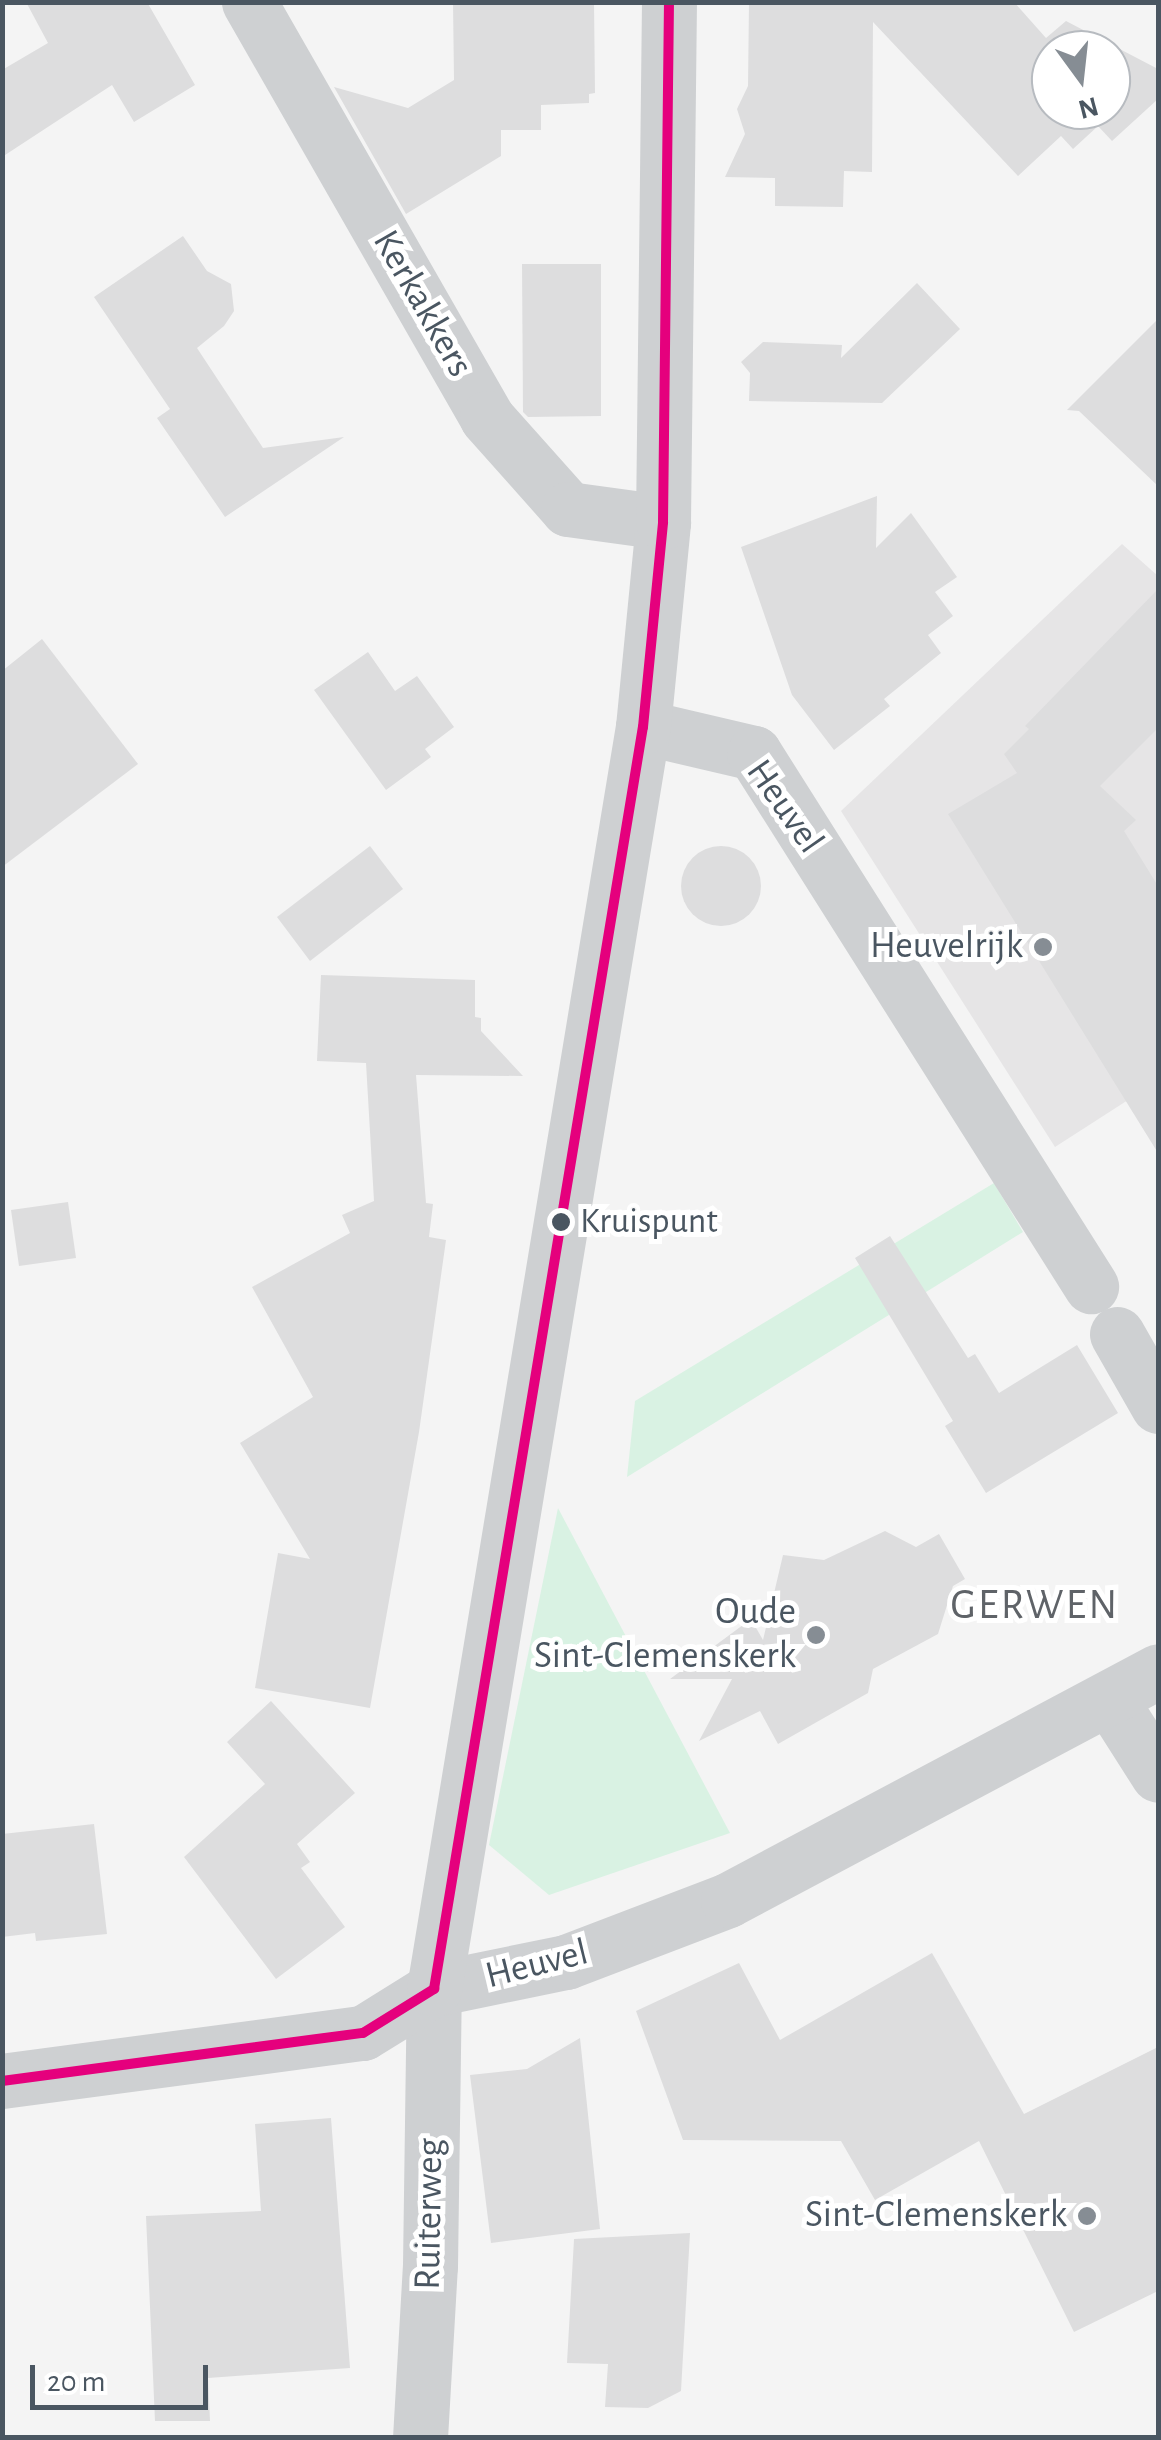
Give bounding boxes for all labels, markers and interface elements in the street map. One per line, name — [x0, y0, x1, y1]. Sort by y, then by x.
north arrow — [1031, 30, 1131, 130]
text: N — [1075, 91, 1101, 123]
street label: Kerkakkers — [362, 223, 482, 385]
street label: Heuvel — [735, 751, 833, 863]
place label: Heuvelrijk — [870, 924, 1023, 970]
marker: Heuvelrijk — [1032, 936, 1054, 958]
place label: Kruispunt — [580, 1200, 718, 1244]
marker: Kruispunt — [551, 1212, 571, 1232]
district label: GERWEN — [950, 1580, 1120, 1630]
place label: Oude Sint-Clemenskerk — [534, 1590, 796, 1680]
marker: Oude Sint-Clemenskerk — [805, 1624, 827, 1646]
street label: Heuvel — [481, 1930, 593, 2000]
street label: Ruiterweg — [406, 2138, 454, 2290]
place label: Sint-Clemenskerk — [805, 2193, 1067, 2239]
marker: Sint-Clemenskerk — [1076, 2205, 1098, 2227]
scale bar — [35, 2345, 212, 2407]
text: 20 m — [47, 2367, 105, 2397]

